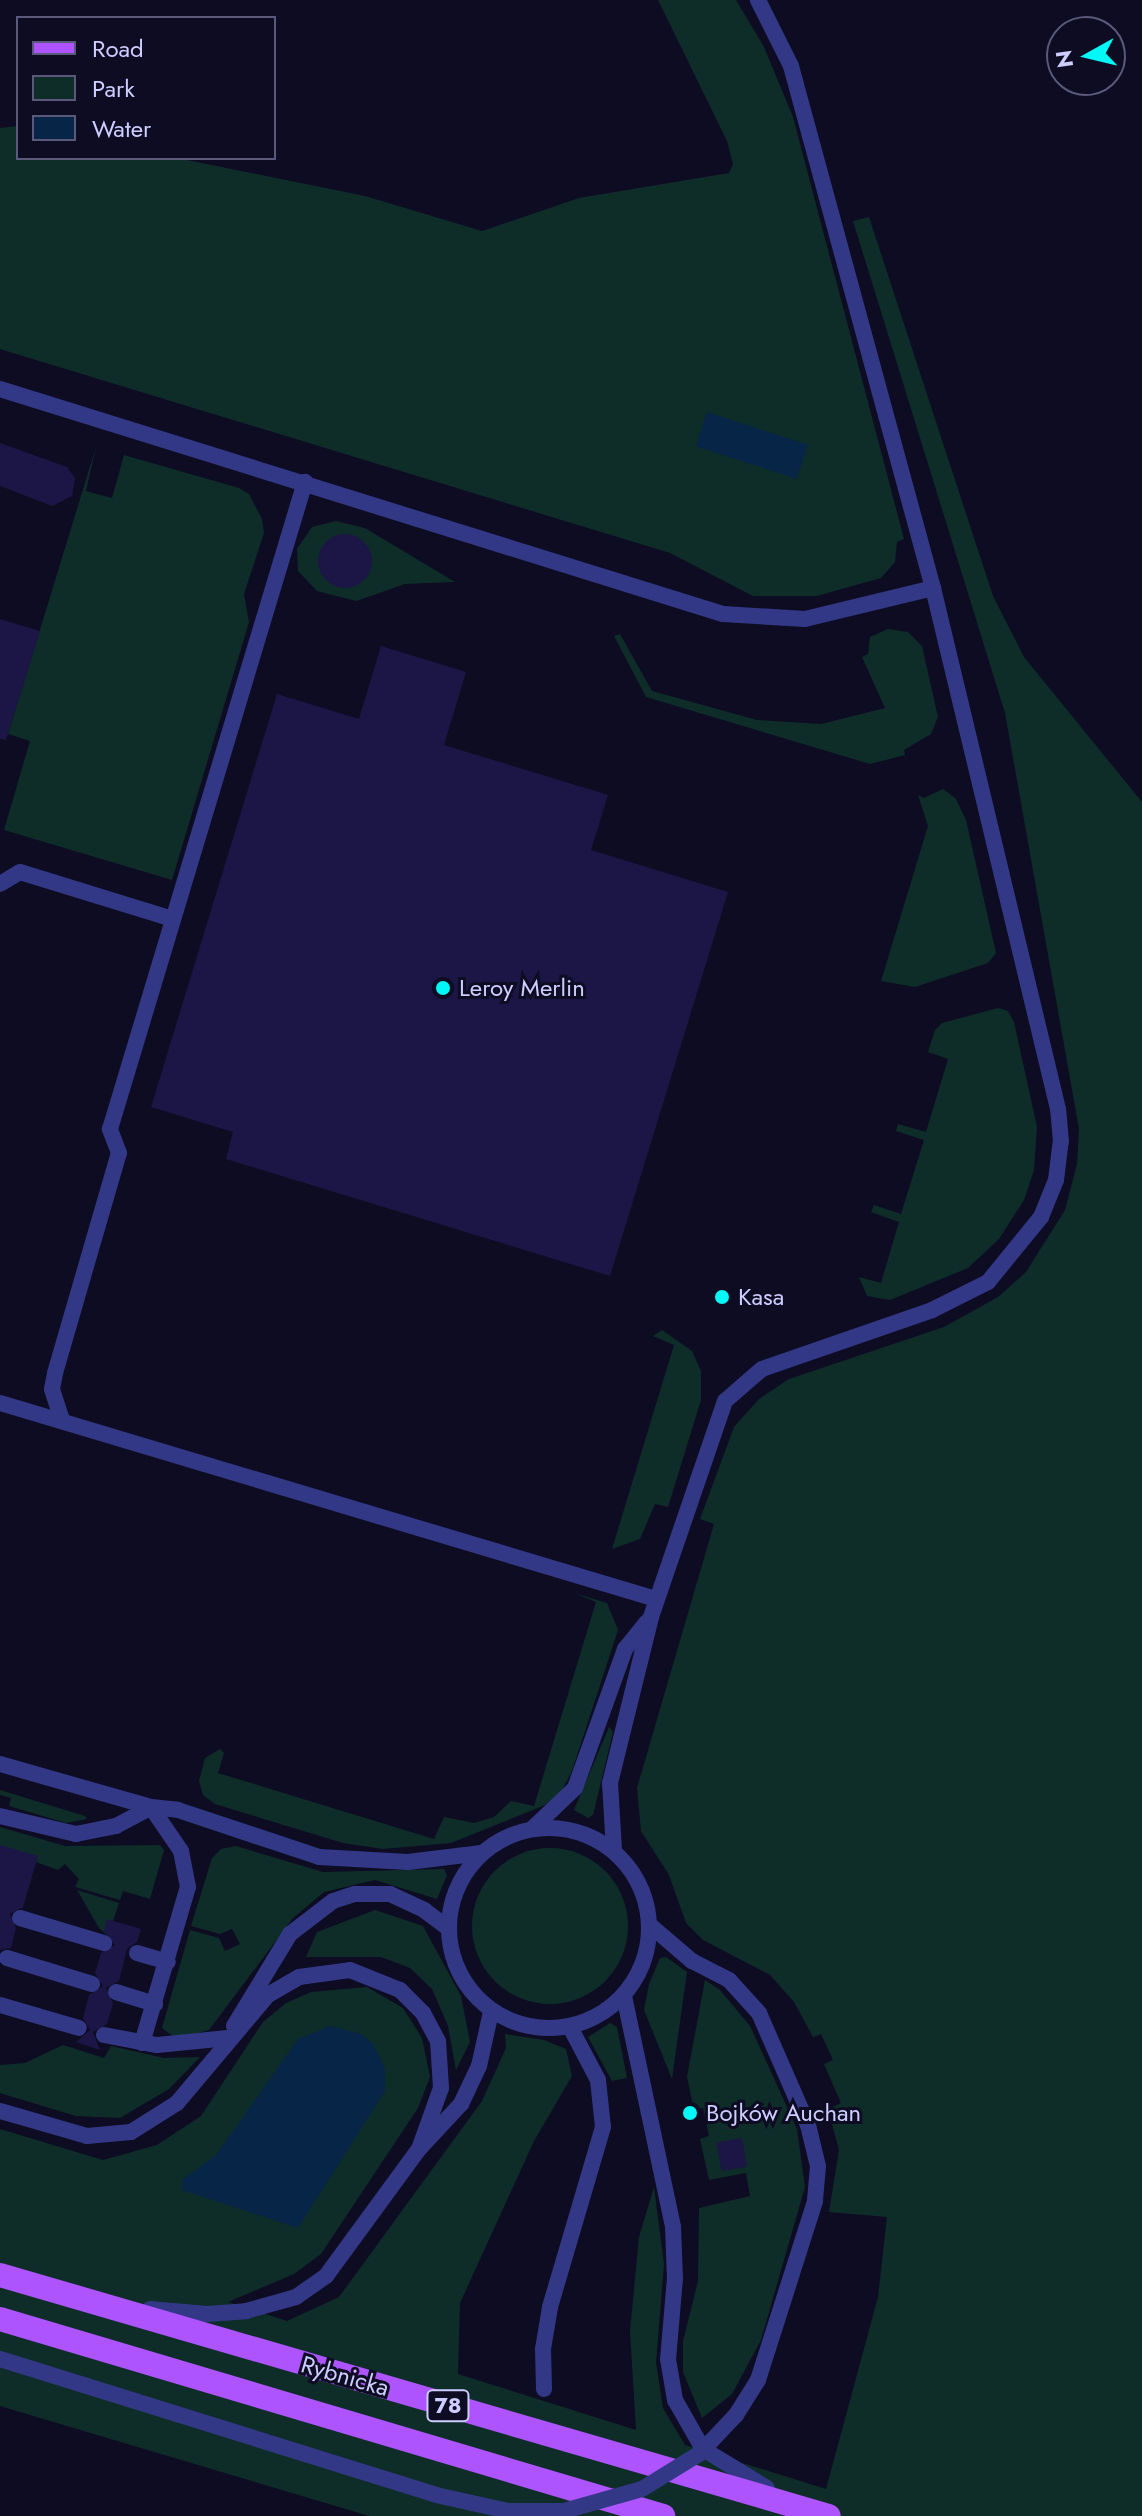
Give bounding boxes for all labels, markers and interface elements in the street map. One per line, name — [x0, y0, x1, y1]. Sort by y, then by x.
legend — [16, 16, 276, 160]
north arrow — [1046, 16, 1126, 96]
text: Road — [92, 31, 144, 66]
text: N — [1047, 48, 1081, 70]
text: Park — [92, 71, 135, 106]
text: Water — [92, 111, 151, 146]
place label: Leroy Merlin — [459, 974, 585, 1002]
marker: Leroy Merlin — [434, 979, 452, 997]
place label: Kasa — [738, 1283, 784, 1311]
marker: Kasa — [713, 1288, 731, 1306]
place label: Bojków Auchan — [706, 2099, 861, 2127]
marker: Bojków Auchan — [681, 2104, 699, 2122]
street label: Rybnicka — [298, 2350, 392, 2402]
road number: 78 — [426, 2388, 470, 2424]

